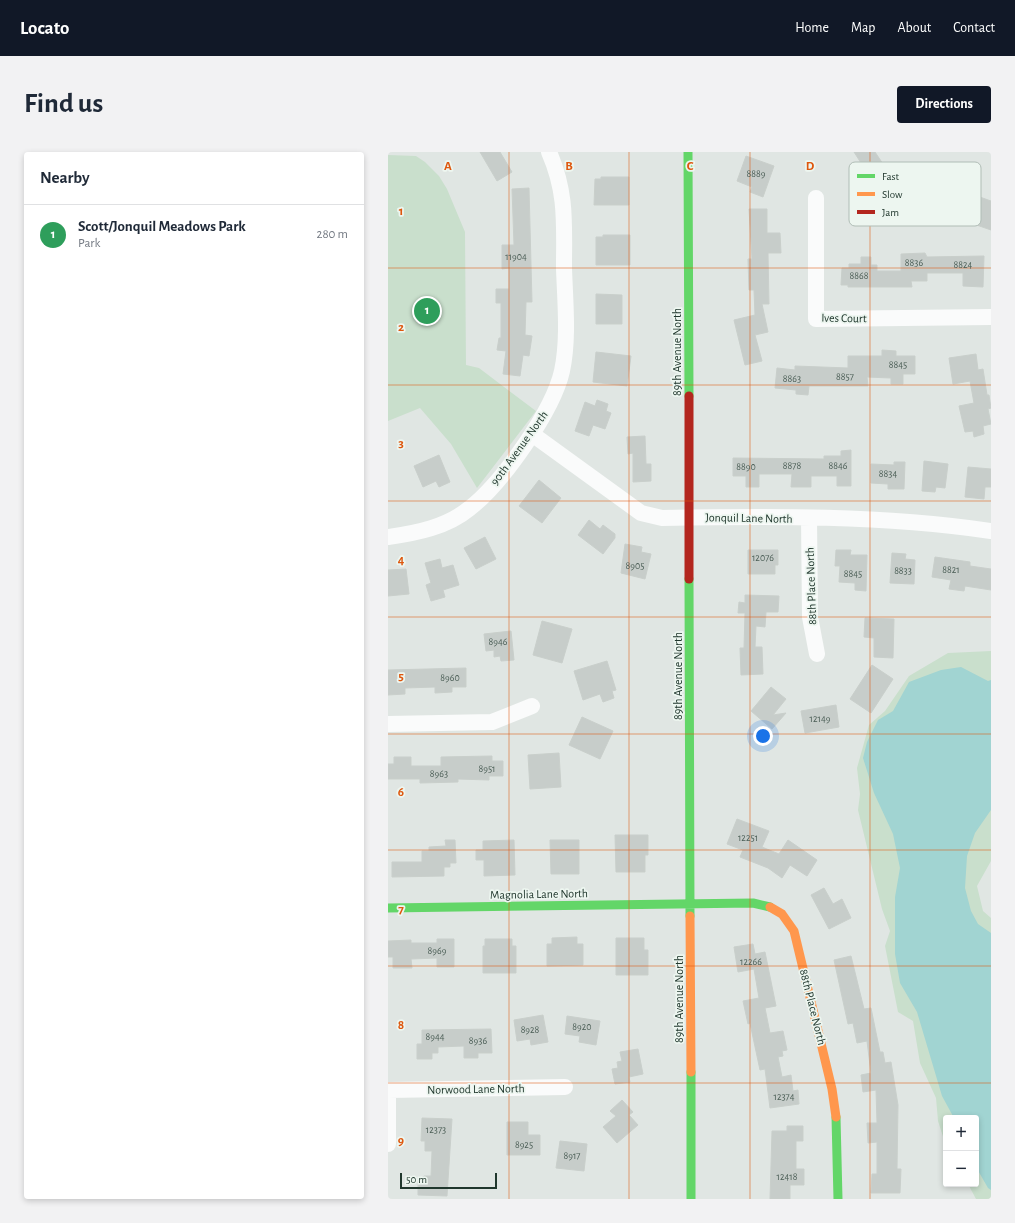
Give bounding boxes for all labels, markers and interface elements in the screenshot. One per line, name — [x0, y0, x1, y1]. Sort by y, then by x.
text: Locato — [20, 19, 69, 38]
text: Home — [795, 21, 829, 35]
text: Map — [851, 21, 875, 35]
text: About — [897, 21, 931, 35]
text: Contact — [953, 21, 995, 35]
button: Directions — [897, 86, 991, 123]
text: Find us — [24, 90, 103, 118]
text: A — [444, 160, 452, 173]
text: B — [565, 160, 573, 173]
text: C — [687, 160, 694, 173]
text: D — [806, 160, 815, 173]
legend — [849, 162, 981, 226]
text: Nearby — [40, 169, 90, 186]
house number: 8889 — [747, 169, 766, 179]
text: Fast — [882, 171, 900, 182]
text: Slow — [882, 189, 903, 200]
text: 1 — [399, 205, 403, 218]
text: Jam — [882, 207, 899, 218]
text: Scott/Jonquil Meadows Park — [78, 219, 246, 234]
text: 1 — [51, 228, 55, 241]
text: 280 m — [317, 228, 348, 241]
text: Park — [78, 237, 100, 250]
house number: 11904 — [505, 252, 527, 262]
house number: 8836 — [905, 258, 923, 268]
house number: 8824 — [954, 260, 973, 270]
house number: 8868 — [850, 271, 869, 281]
pin: 1 — [414, 296, 440, 326]
street label: 89th Avenue North — [671, 308, 683, 396]
street label: Ives Court — [821, 312, 867, 324]
text: 2 — [398, 321, 404, 334]
house number: 8845 — [889, 360, 907, 370]
house number: 8857 — [836, 372, 854, 382]
house number: 8863 — [783, 374, 801, 384]
street label: 90th Avenue North — [488, 409, 550, 487]
text: 3 — [398, 437, 404, 450]
house number: 8878 — [783, 461, 801, 471]
house number: 8846 — [829, 461, 848, 471]
house number: 8890 — [736, 462, 756, 472]
house number: 8834 — [879, 469, 897, 479]
street label: Jonquil Lane North — [705, 511, 793, 525]
street label: 88th Place North — [804, 547, 818, 625]
house number: 12076 — [752, 553, 774, 563]
text: 4 — [398, 554, 405, 567]
house number: 8905 — [626, 561, 644, 571]
house number: 8821 — [942, 565, 960, 575]
house number: 8833 — [894, 566, 912, 576]
house number: 8845 — [844, 569, 862, 579]
street label: 89th Avenue North — [672, 632, 684, 720]
house number: 8946 — [489, 637, 508, 647]
text: 5 — [398, 670, 404, 683]
house number: 8960 — [440, 673, 460, 683]
house number: 12149 — [810, 714, 831, 724]
your location — [753, 726, 773, 746]
house number: 8951 — [478, 764, 496, 774]
house number: 8963 — [430, 769, 448, 779]
text: 6 — [398, 786, 404, 799]
house number: 12251 — [738, 833, 758, 843]
street label: Magnolia Lane North — [490, 887, 588, 901]
text: 7 — [398, 903, 404, 916]
house number: 8969 — [428, 946, 447, 956]
street label: 89th Avenue North — [673, 955, 685, 1043]
house number: 12266 — [740, 957, 762, 967]
street label: 88th Place North — [798, 968, 828, 1046]
text: 8 — [398, 1019, 404, 1032]
house number: 8920 — [572, 1022, 592, 1032]
house number: 8928 — [521, 1025, 540, 1035]
house number: 8944 — [425, 1032, 445, 1042]
house number: 8936 — [469, 1036, 487, 1046]
street label: Norwood Lane North — [427, 1082, 525, 1096]
house number: 12374 — [773, 1092, 795, 1102]
map controls — [943, 1115, 979, 1187]
button: + — [943, 1115, 979, 1151]
house number: 12373 — [426, 1125, 446, 1135]
text: 9 — [398, 1135, 404, 1148]
house number: 8925 — [515, 1140, 533, 1150]
house number: 8917 — [563, 1151, 581, 1161]
button: − — [943, 1151, 979, 1187]
scale bar — [400, 1171, 497, 1190]
house number: 12418 — [777, 1172, 798, 1182]
text: 50 m — [406, 1174, 427, 1185]

